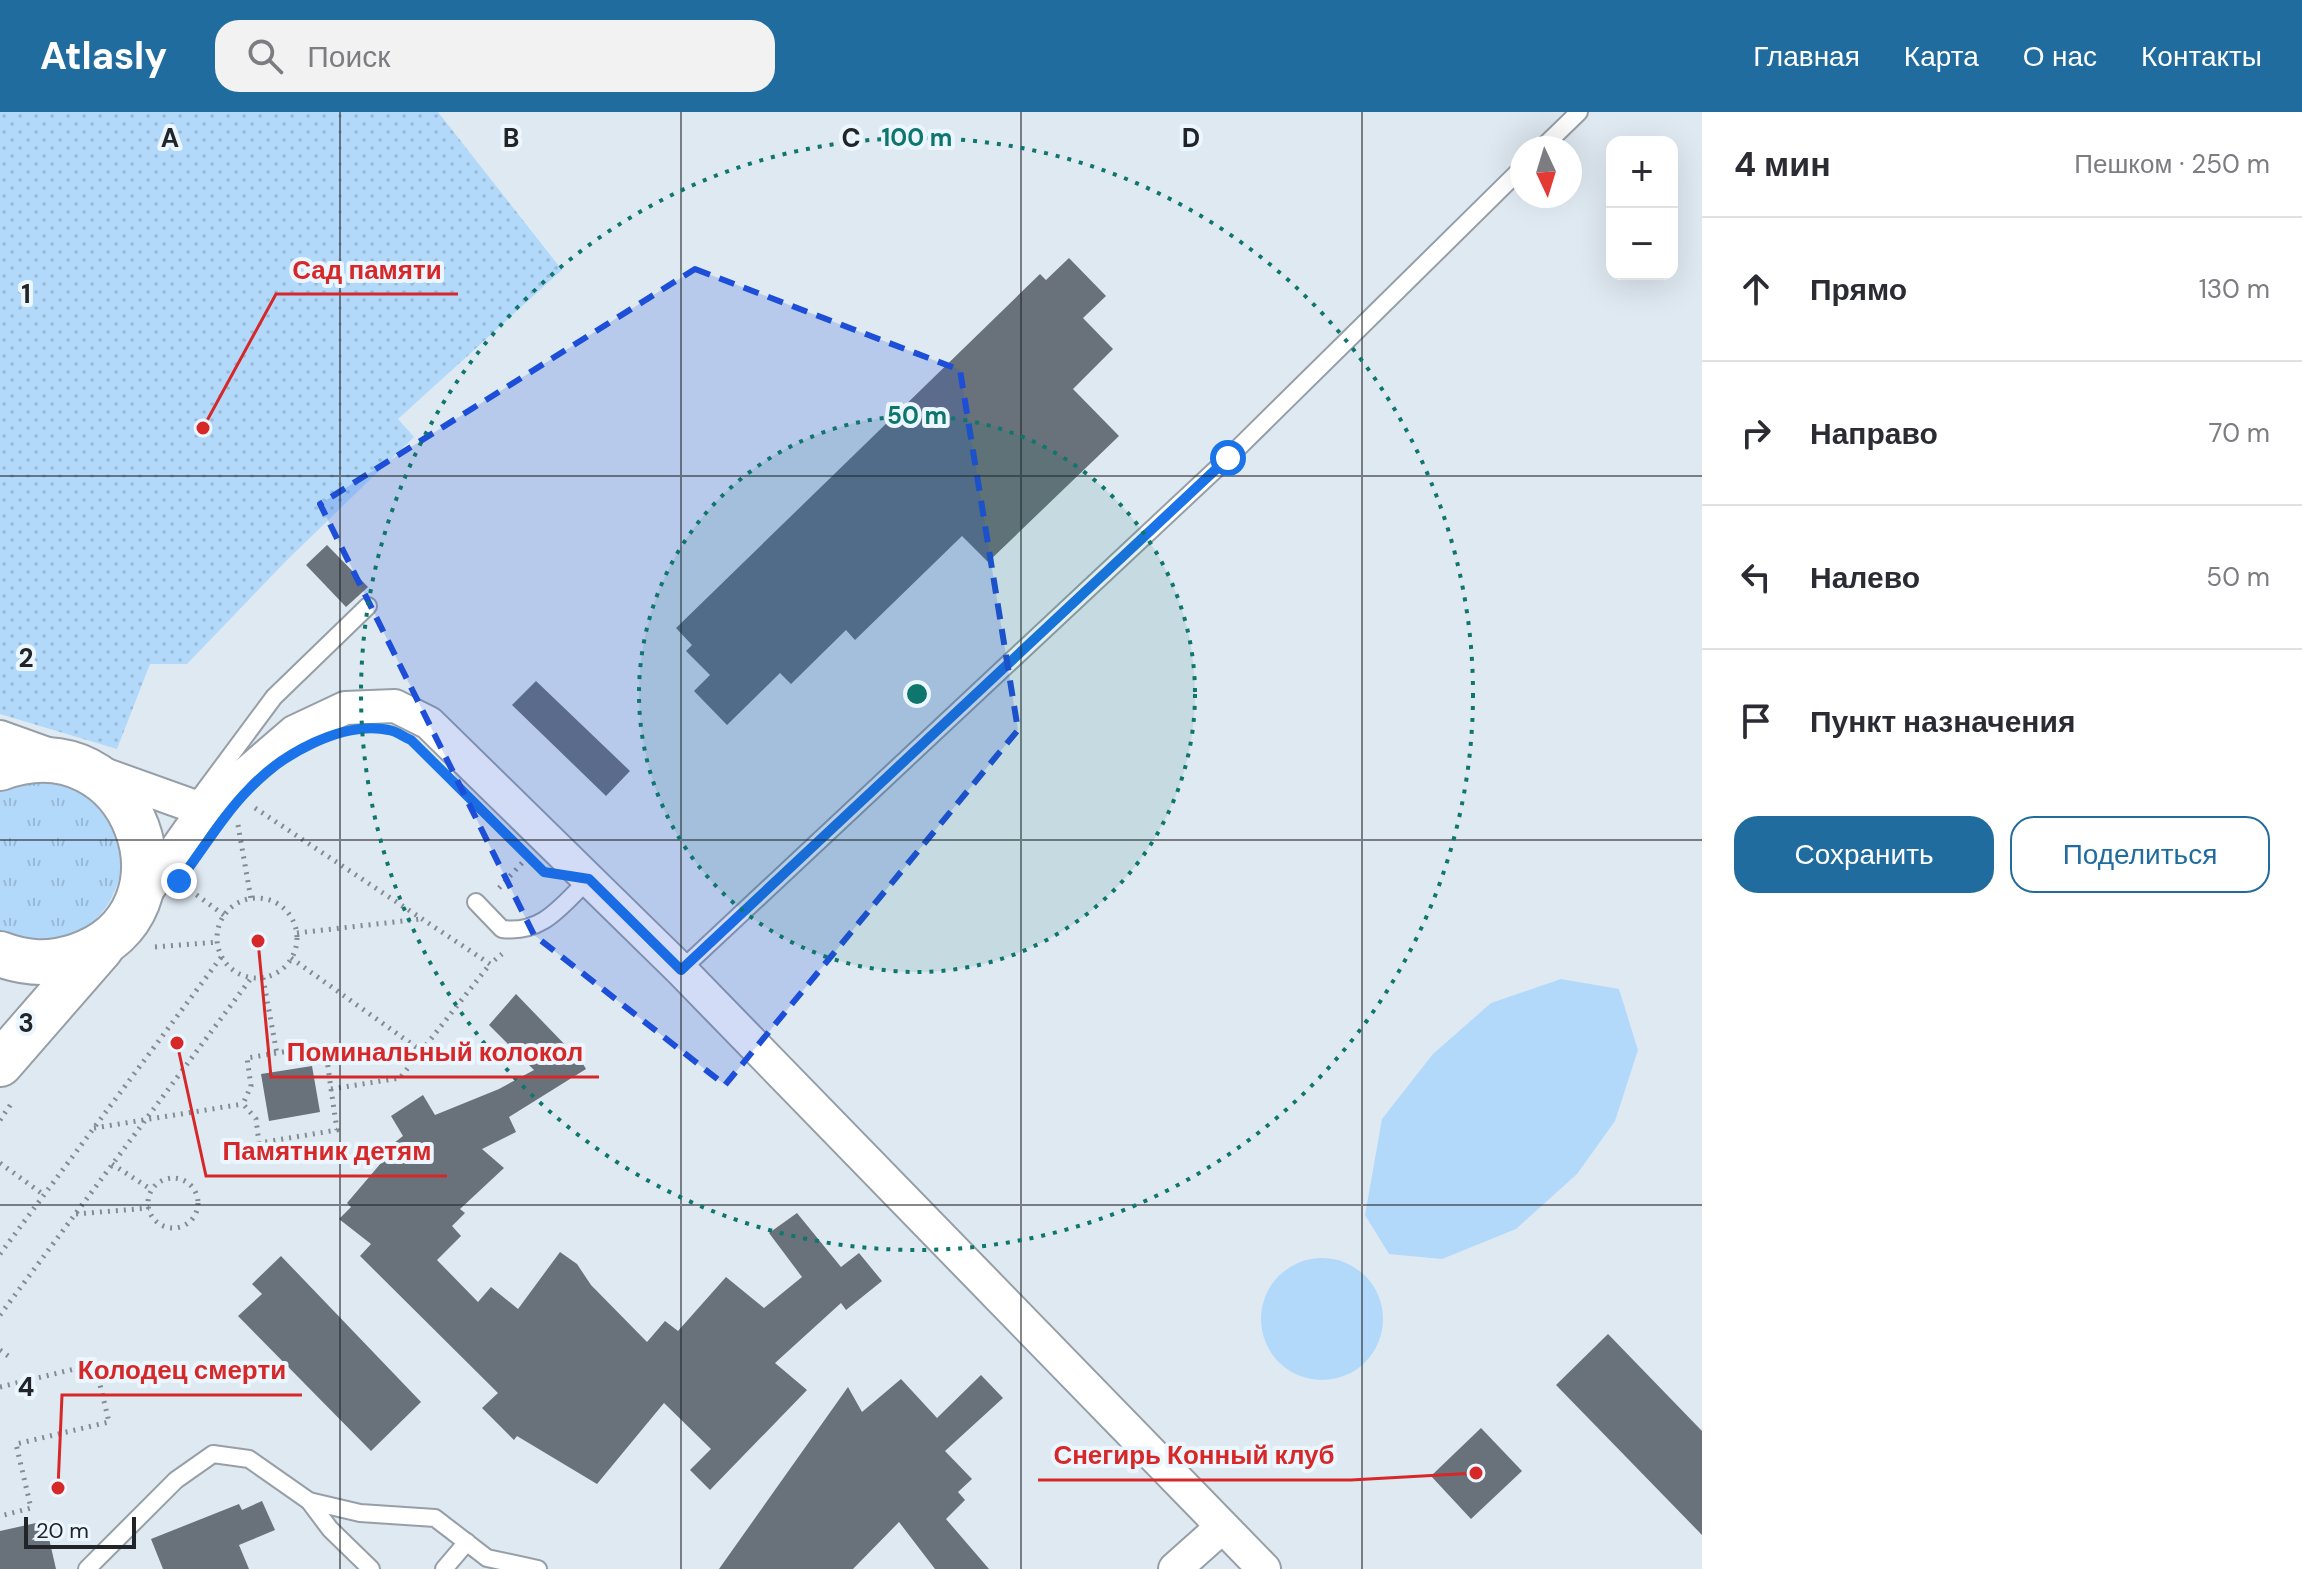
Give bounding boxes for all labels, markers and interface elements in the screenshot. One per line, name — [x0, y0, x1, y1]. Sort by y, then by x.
search box — [215, 20, 775, 92]
text: Atlasly — [40, 31, 167, 81]
icon: search — [243, 34, 287, 78]
text: Поиск — [307, 37, 390, 76]
text: Главная — [1753, 38, 1860, 75]
text: Карта — [1904, 38, 1979, 75]
text: О нас — [2023, 38, 2097, 75]
text: Контакты — [2141, 38, 2262, 75]
text: A — [161, 121, 179, 155]
text: B — [503, 121, 519, 155]
text: C — [841, 121, 861, 155]
text: D — [1182, 121, 1200, 155]
text: 100 m — [882, 122, 952, 153]
north arrow — [1510, 136, 1582, 208]
map controls — [1606, 136, 1678, 280]
button: + — [1606, 136, 1678, 208]
text: 4 мин — [1734, 142, 1831, 187]
text: Пешком · 250 m — [2074, 147, 2270, 181]
button: − — [1606, 208, 1678, 280]
callout: Сад памяти — [276, 244, 458, 294]
text: Сад памяти — [292, 253, 442, 287]
icon: ahead — [1734, 267, 1778, 311]
text: Прямо — [1810, 270, 1907, 309]
text: 130 m — [2199, 272, 2270, 306]
text: 1 — [21, 277, 31, 311]
text: 50 m — [887, 400, 947, 431]
icon: right — [1734, 411, 1778, 455]
text: Направо — [1810, 414, 1938, 453]
text: 70 m — [2209, 416, 2270, 450]
route start — [1210, 440, 1246, 476]
icon: left — [1734, 555, 1778, 599]
text: Налево — [1810, 558, 1920, 597]
text: 50 m — [2206, 560, 2270, 594]
text: 2 — [18, 641, 34, 675]
centre of rings — [903, 680, 931, 708]
icon: arrive — [1734, 699, 1778, 743]
text: Пункт назначения — [1810, 702, 2075, 741]
button: Сохранить — [1734, 816, 1994, 893]
button: Поделиться — [2010, 816, 2270, 893]
route end — [161, 863, 197, 899]
text: 3 — [18, 1006, 34, 1040]
callout: Поминальный колокол — [271, 1027, 599, 1077]
text: Поминальный колокол — [287, 1035, 583, 1069]
callout: Памятник детям — [206, 1126, 447, 1176]
text: Памятник детям — [223, 1134, 431, 1168]
callout: Колодец смерти — [62, 1345, 302, 1395]
text: Колодец смерти — [78, 1353, 286, 1387]
text: 4 — [18, 1370, 34, 1404]
callout: Снегирь Конный клуб — [1038, 1430, 1351, 1480]
text: Снегирь Конный клуб — [1053, 1438, 1335, 1472]
scale bar — [24, 1513, 136, 1549]
text: 20 m — [36, 1516, 89, 1545]

